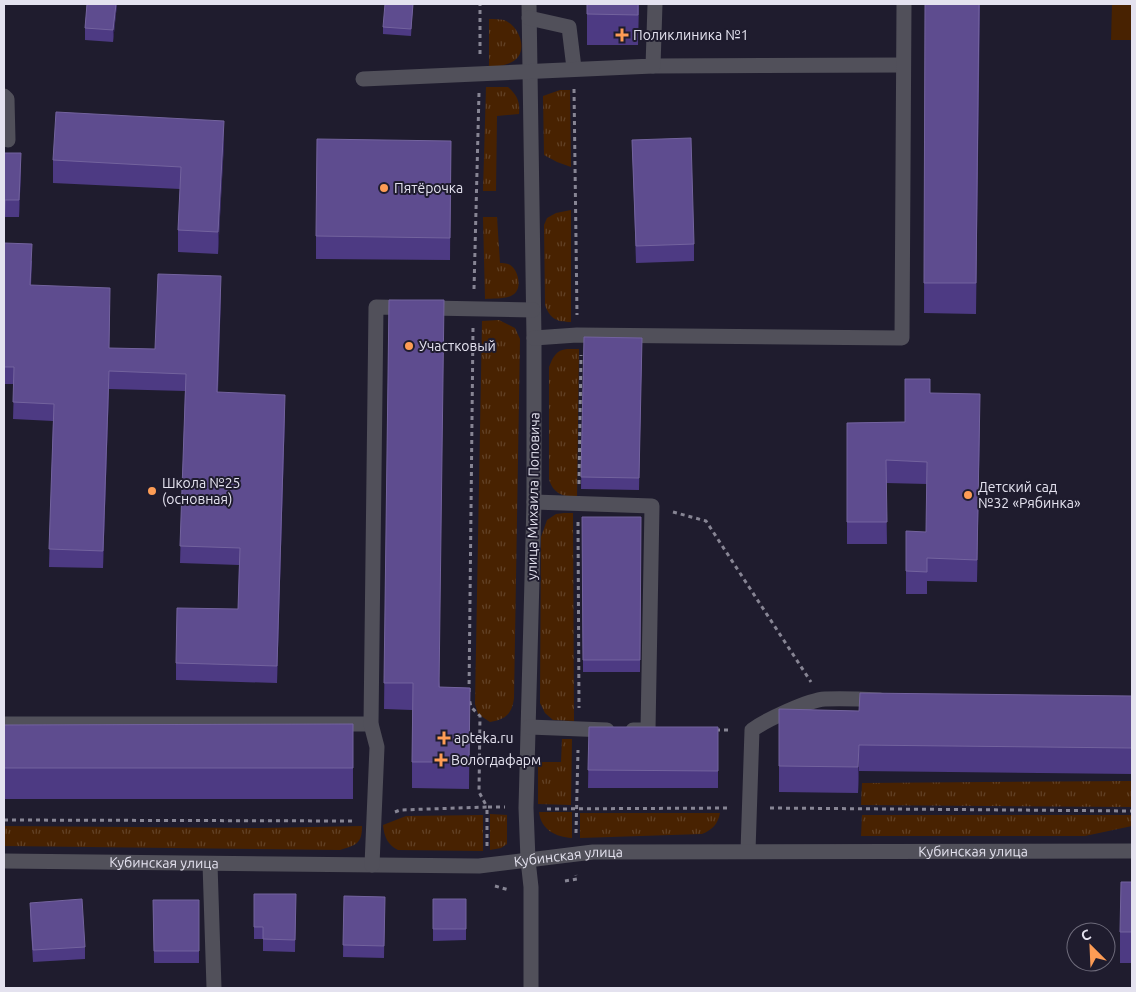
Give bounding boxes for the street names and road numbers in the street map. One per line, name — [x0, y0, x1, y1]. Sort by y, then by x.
street label: улица Михаила Поповича — [524, 412, 542, 580]
street label: Кубинская улица — [918, 843, 1028, 859]
street label: Кубинская улица — [513, 844, 623, 870]
street label: Кубинская улица — [109, 854, 219, 871]

